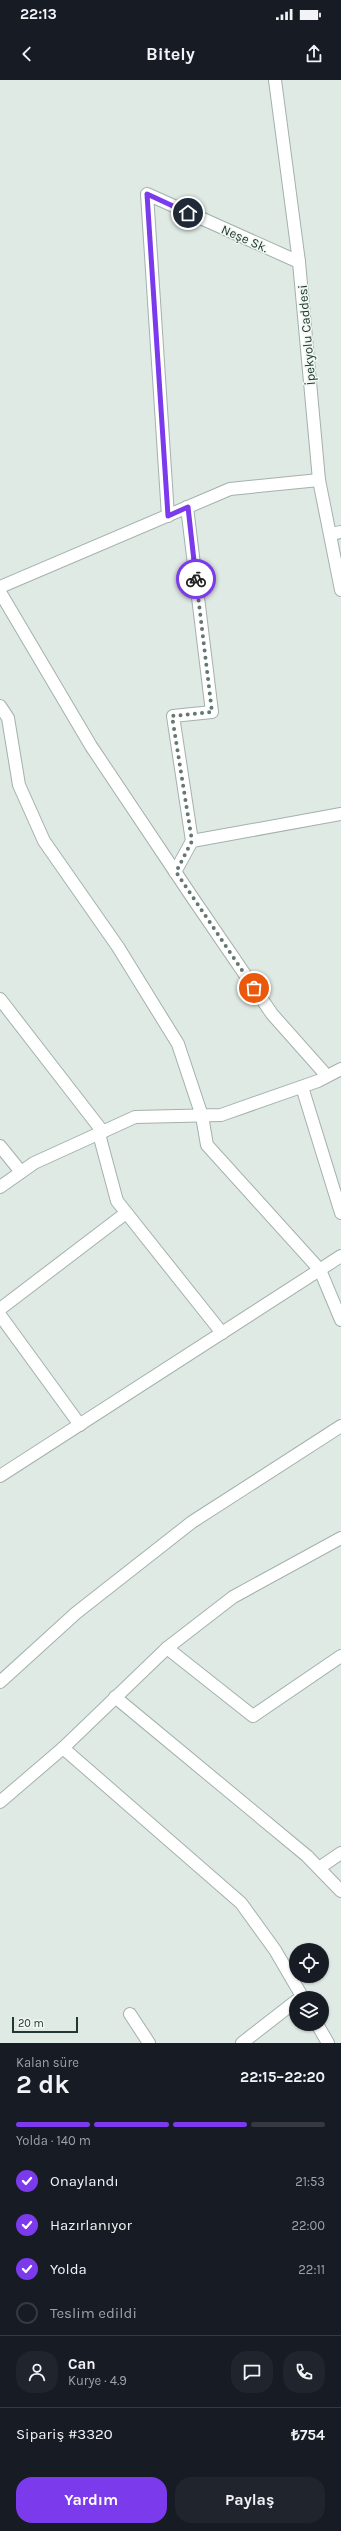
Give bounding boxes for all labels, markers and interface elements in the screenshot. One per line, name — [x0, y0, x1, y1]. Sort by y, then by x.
text: 22:13 — [20, 5, 57, 23]
icon: back — [16, 43, 38, 65]
text: Bitely — [146, 43, 195, 65]
icon: share — [303, 43, 325, 65]
pin — [171, 196, 205, 230]
icon: home — [177, 202, 199, 224]
street label: Neşe Sk. — [219, 222, 271, 255]
street label: İpekyolu Caddesi — [295, 284, 318, 386]
courier — [176, 559, 216, 599]
icon: bike — [185, 568, 207, 590]
pin — [237, 971, 271, 1005]
icon: bag — [243, 977, 265, 999]
map controls — [289, 1943, 329, 2031]
button: locate — [289, 1943, 329, 1983]
button: layers — [289, 1991, 329, 2031]
scale bar — [12, 2015, 78, 2034]
text: 20 m — [18, 2017, 44, 2030]
text: Kalan süre — [16, 2055, 79, 2070]
text: 22:15–22:20 — [240, 2068, 325, 2086]
text: 2 dk — [16, 2069, 70, 2100]
text: Yolda · 140 m — [16, 2133, 91, 2148]
icon: check — [16, 2170, 38, 2192]
text: Onaylandı — [50, 2172, 119, 2190]
text: 21:53 — [295, 2174, 325, 2189]
icon: check — [16, 2214, 38, 2236]
text: Hazırlanıyor — [50, 2216, 132, 2234]
text: 22:00 — [292, 2218, 325, 2233]
icon: check — [16, 2258, 38, 2280]
text: Yolda — [50, 2260, 87, 2278]
text: 22:11 — [298, 2262, 325, 2277]
text: Teslim edildi — [50, 2304, 137, 2322]
button: person — [16, 2351, 58, 2393]
button: chat — [231, 2351, 273, 2393]
button: phone — [283, 2351, 325, 2393]
text: Can — [68, 2355, 96, 2373]
text: Kurye · 4.9 — [68, 2373, 127, 2388]
text: Sipariş #3320 — [16, 2425, 113, 2443]
text: ₺754 — [291, 2426, 325, 2444]
button: Yardım — [16, 2477, 167, 2523]
button: Paylaş — [175, 2477, 325, 2523]

